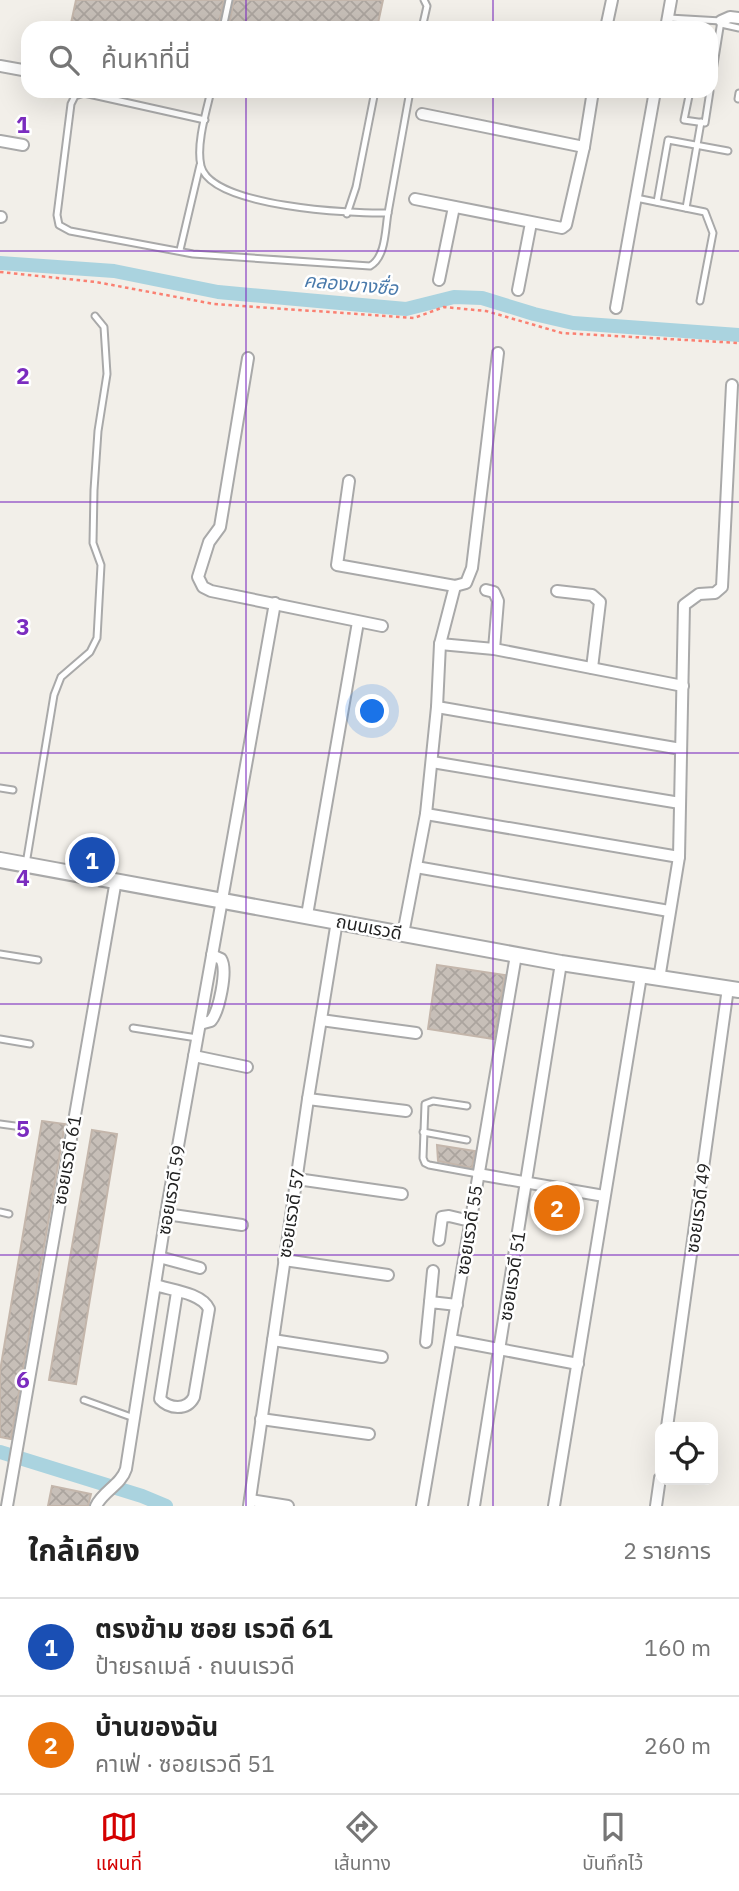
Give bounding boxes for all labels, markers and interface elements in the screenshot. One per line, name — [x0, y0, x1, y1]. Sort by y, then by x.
search box — [21, 21, 718, 98]
icon: search — [45, 41, 83, 79]
text: ค้นหาที่นี่ — [101, 41, 191, 75]
text: 1 — [16, 109, 30, 139]
water label: คลองบางซื่อ — [303, 267, 400, 300]
text: 2 — [16, 360, 30, 390]
text: 3 — [16, 611, 30, 641]
your location — [355, 694, 389, 728]
pin: 1 — [69, 834, 115, 886]
text: 4 — [16, 862, 30, 892]
street label: ถนนเรวดี — [334, 909, 404, 945]
text: 5 — [16, 1113, 30, 1143]
street label: ซอยเรวดี 61 — [48, 1113, 86, 1207]
street label: ซอยเรวดี 59 — [152, 1143, 190, 1237]
street label: ซอยเรวดี 49 — [680, 1161, 716, 1255]
street label: ซอยเรวดี 57 — [273, 1166, 309, 1260]
pin: 2 — [534, 1182, 580, 1234]
street label: ซอยเรวดี 55 — [451, 1183, 487, 1277]
street label: ซอยเรวดี 51 — [494, 1229, 530, 1323]
text: 6 — [16, 1364, 30, 1394]
map controls — [655, 1422, 718, 1485]
button: locate — [655, 1422, 718, 1485]
text: ใกล้เคียง — [28, 1530, 140, 1569]
text: 2 รายการ — [623, 1535, 711, 1565]
text: ตรงข้าม ซอย เรวดี 61 — [95, 1611, 333, 1645]
text: 1 — [44, 1632, 58, 1662]
text: 160 m — [644, 1632, 711, 1662]
text: ป้ายรถเมล์ · ถนนเรวดี — [95, 1650, 295, 1680]
text: บ้านของฉัน — [95, 1709, 218, 1743]
text: 2 — [44, 1730, 58, 1760]
text: 260 m — [644, 1730, 711, 1760]
text: คาเฟ่ · ซอยเรวดี 51 — [95, 1748, 275, 1778]
tab: แผนที่ — [96, 1808, 142, 1879]
tab: เส้นทาง — [333, 1808, 391, 1879]
tab: บันทึกไว้ — [582, 1808, 643, 1879]

